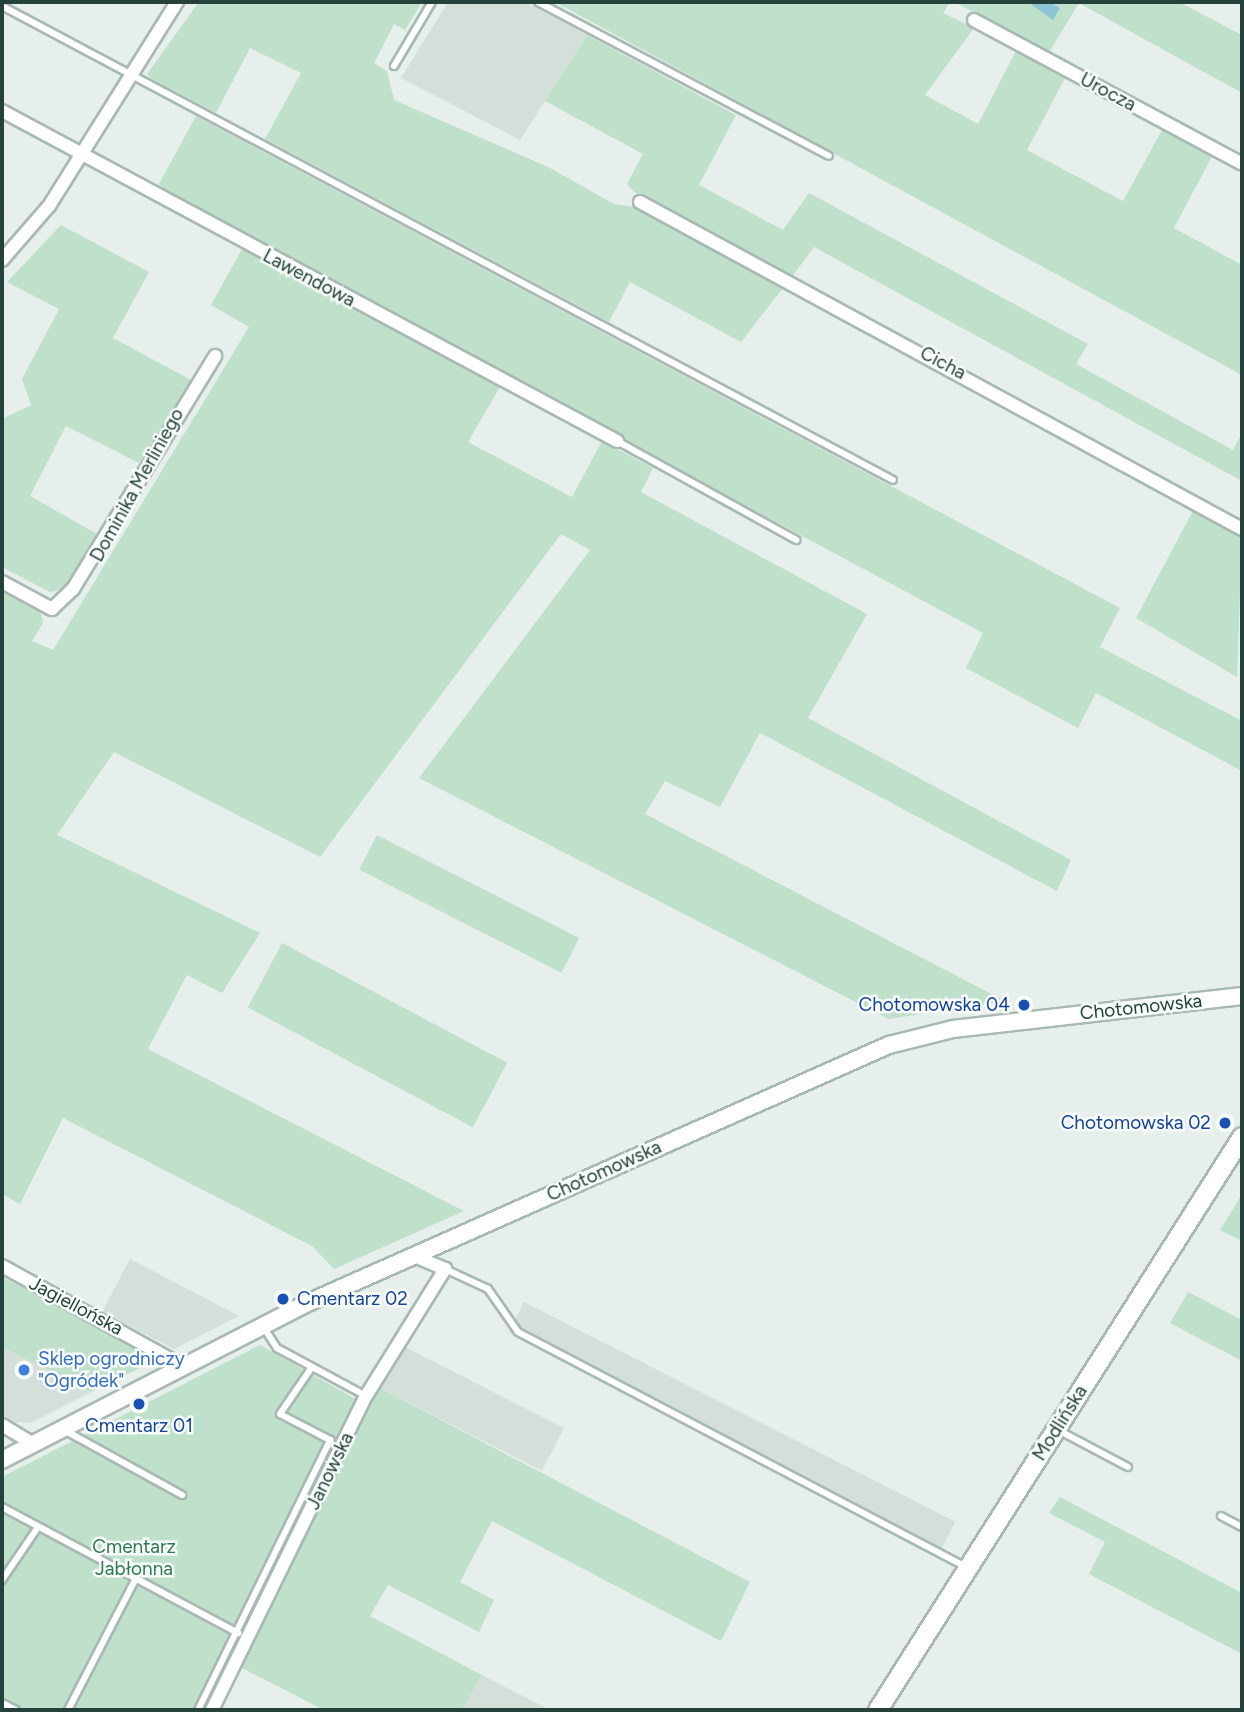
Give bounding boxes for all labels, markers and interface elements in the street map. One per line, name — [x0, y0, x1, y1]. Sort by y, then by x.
street label: Urocza — [1076, 68, 1140, 116]
street label: Lawendowa — [259, 244, 359, 312]
street label: Cicha — [916, 342, 970, 384]
street label: Dominika Merliniego — [85, 404, 189, 566]
street label: Chotomowska — [1079, 989, 1203, 1025]
place label: Chotomowska 04 — [858, 994, 1010, 1016]
marker: Chotomowska 04 — [1016, 997, 1032, 1013]
place label: Chotomowska 02 — [1061, 1112, 1211, 1134]
marker: Chotomowska 02 — [1217, 1115, 1233, 1131]
street label: Chotomowska — [543, 1136, 665, 1206]
street label: Jagiellońska — [25, 1272, 127, 1340]
place label: Cmentarz 02 — [297, 1288, 408, 1310]
marker: Cmentarz 02 — [275, 1291, 291, 1307]
place label: Sklep ogrodniczy "Ogródek" — [38, 1348, 185, 1392]
marker: Sklep ogrodniczy "Ogródek" — [16, 1362, 32, 1378]
street label: Modlińska — [1028, 1381, 1092, 1465]
marker: Cmentarz 01 — [131, 1396, 147, 1412]
place label: Cmentarz 01 — [85, 1415, 193, 1437]
street label: Janowska — [301, 1429, 359, 1513]
park label: Cmentarz Jabłonna — [92, 1536, 176, 1580]

